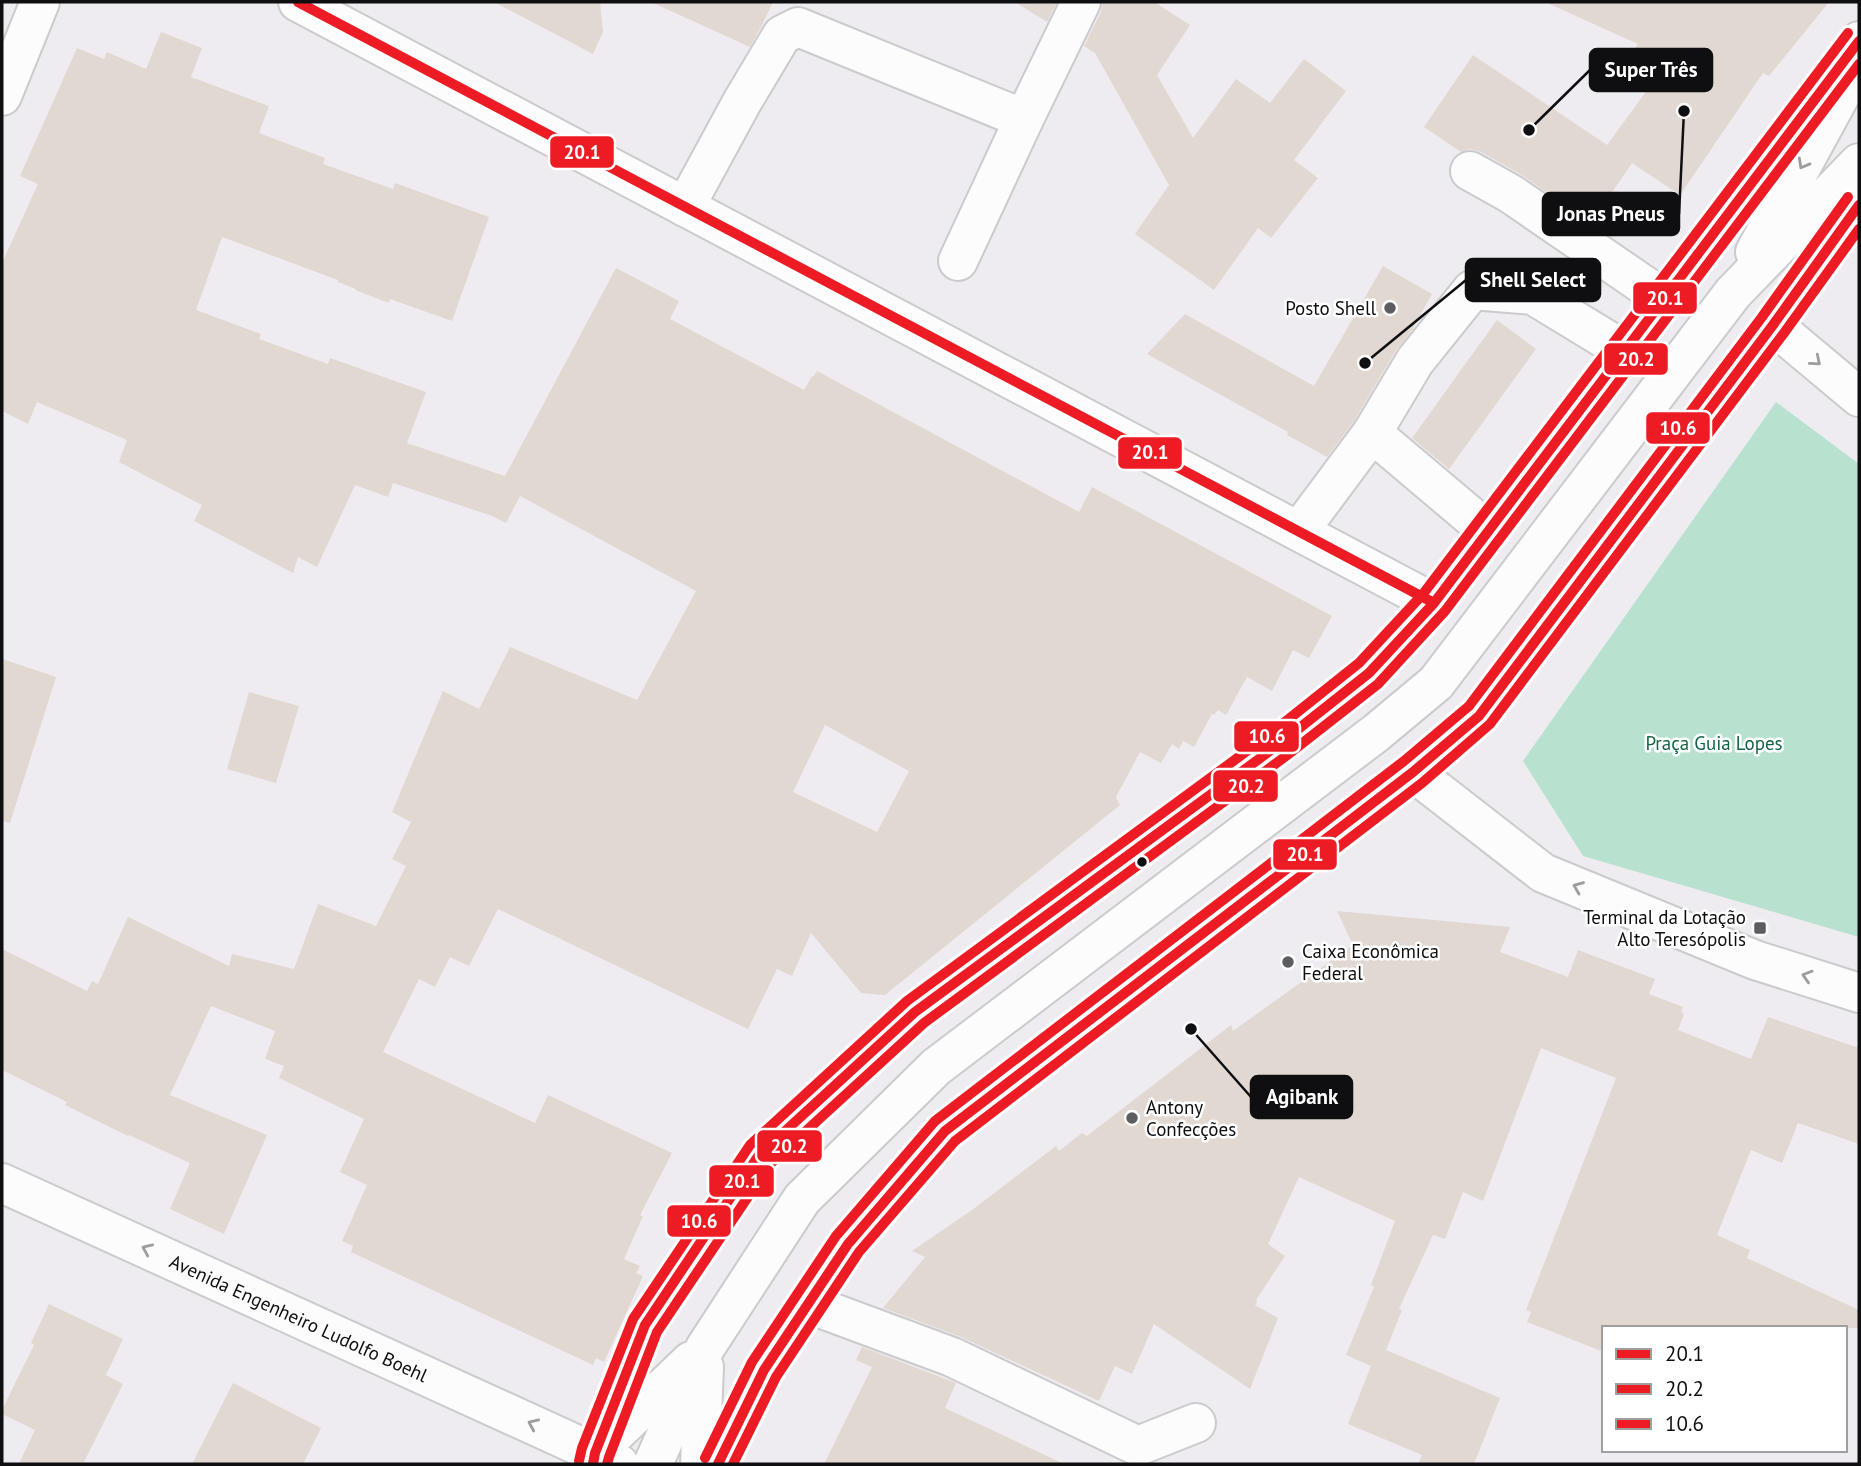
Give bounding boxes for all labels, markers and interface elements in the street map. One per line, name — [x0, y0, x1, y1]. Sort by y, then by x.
callout: Super Três — [1590, 49, 1712, 91]
text: Super Três — [1605, 56, 1698, 83]
line badge: 20.1 — [549, 135, 615, 169]
text: 20.1 — [564, 140, 601, 164]
one-way arrow — [1798, 157, 1811, 169]
callout: Jonas Pneus — [1543, 193, 1679, 235]
text: Jonas Pneus — [1556, 200, 1665, 227]
callout: Shell Select — [1466, 259, 1600, 301]
text: Shell Select — [1480, 266, 1587, 293]
line badge: 20.1 — [1632, 281, 1698, 315]
text: 20.1 — [1647, 286, 1684, 310]
place label: Posto Shell — [1285, 296, 1376, 320]
marker: Posto Shell — [1382, 300, 1398, 316]
line badge: 20.2 — [1603, 342, 1669, 376]
text: 20.2 — [1618, 347, 1655, 371]
one-way arrow — [1808, 353, 1821, 365]
line badge: 10.6 — [1645, 411, 1711, 445]
text: 10.6 — [1660, 416, 1697, 440]
line badge: 20.1 — [1117, 436, 1183, 470]
text: 20.1 — [1132, 440, 1169, 464]
line badge: 10.6 — [1233, 720, 1300, 753]
text: 10.6 — [1249, 724, 1286, 748]
park label: Praça Guia Lopes — [1645, 731, 1783, 755]
line badge: 20.2 — [1212, 769, 1279, 803]
text: 20.2 — [1228, 774, 1265, 798]
line badge: 20.1 — [1272, 838, 1338, 871]
text: 20.1 — [1287, 842, 1324, 866]
unlabelled marker — [1135, 855, 1149, 869]
one-way arrow — [1573, 882, 1585, 896]
place label: Terminal da Lotação Alto Teresópolis — [1583, 905, 1746, 951]
marker: Terminal da Lotação Alto Teresópolis — [1752, 920, 1768, 936]
place label: Caixa Econômica Federal — [1302, 939, 1439, 985]
marker: Caixa Econômica Federal — [1280, 954, 1296, 970]
one-way arrow — [1801, 970, 1813, 985]
callout: Agibank — [1251, 1076, 1352, 1118]
text: Agibank — [1266, 1083, 1339, 1110]
place label: Antony Confecções — [1146, 1095, 1236, 1141]
marker: Antony Confecções — [1124, 1110, 1140, 1126]
line badge: 20.2 — [756, 1129, 823, 1163]
text: 20.2 — [771, 1134, 808, 1158]
line badge: 20.1 — [708, 1164, 775, 1198]
text: 20.1 — [724, 1169, 761, 1193]
line badge: 10.6 — [666, 1204, 732, 1238]
text: 10.6 — [681, 1209, 718, 1233]
one-way arrow — [142, 1243, 154, 1257]
street label: Avenida Engenheiro Ludolfo Boehl — [166, 1249, 432, 1387]
legend — [1602, 1326, 1847, 1452]
text: 20.1 — [1665, 1340, 1704, 1367]
text: 20.2 — [1665, 1375, 1704, 1402]
text: 10.6 — [1665, 1410, 1704, 1437]
one-way arrow — [528, 1418, 540, 1432]

